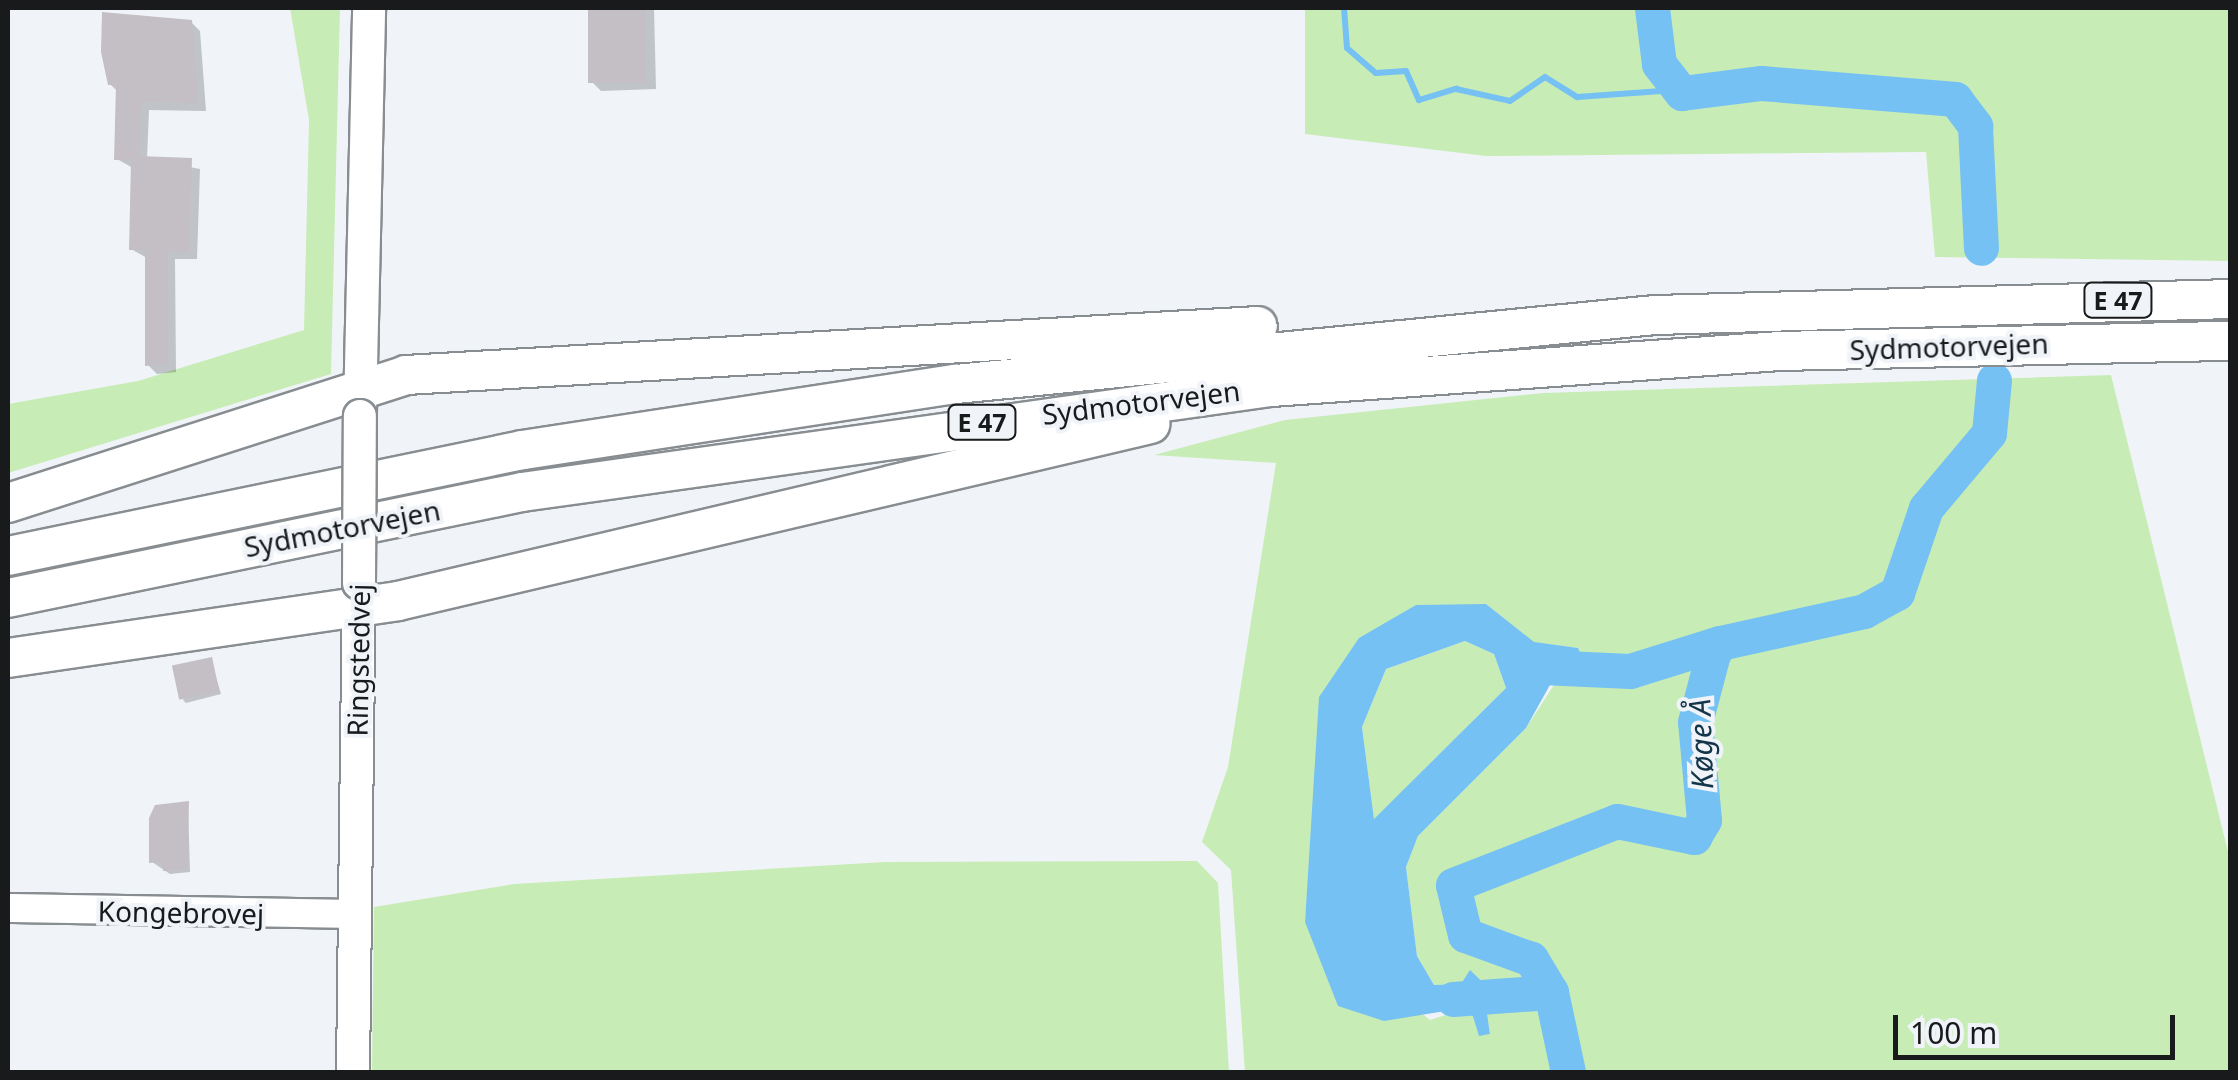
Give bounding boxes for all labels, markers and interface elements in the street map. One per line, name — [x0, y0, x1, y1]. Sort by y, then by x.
road number: E 47 — [2083, 280, 2153, 320]
street label: Sydmotorvejen — [1849, 326, 2049, 366]
street label: Sydmotorvejen — [1040, 373, 1242, 431]
road number: E 47 — [947, 402, 1017, 442]
street label: Sydmotorvejen — [241, 493, 443, 563]
street label: Ringstedvej — [340, 583, 376, 737]
water label: Køge Å — [1681, 698, 1721, 790]
street label: Kongebrovej — [98, 894, 264, 930]
scale bar — [1898, 995, 2180, 1057]
text: 100 m — [1910, 1012, 1997, 1053]

